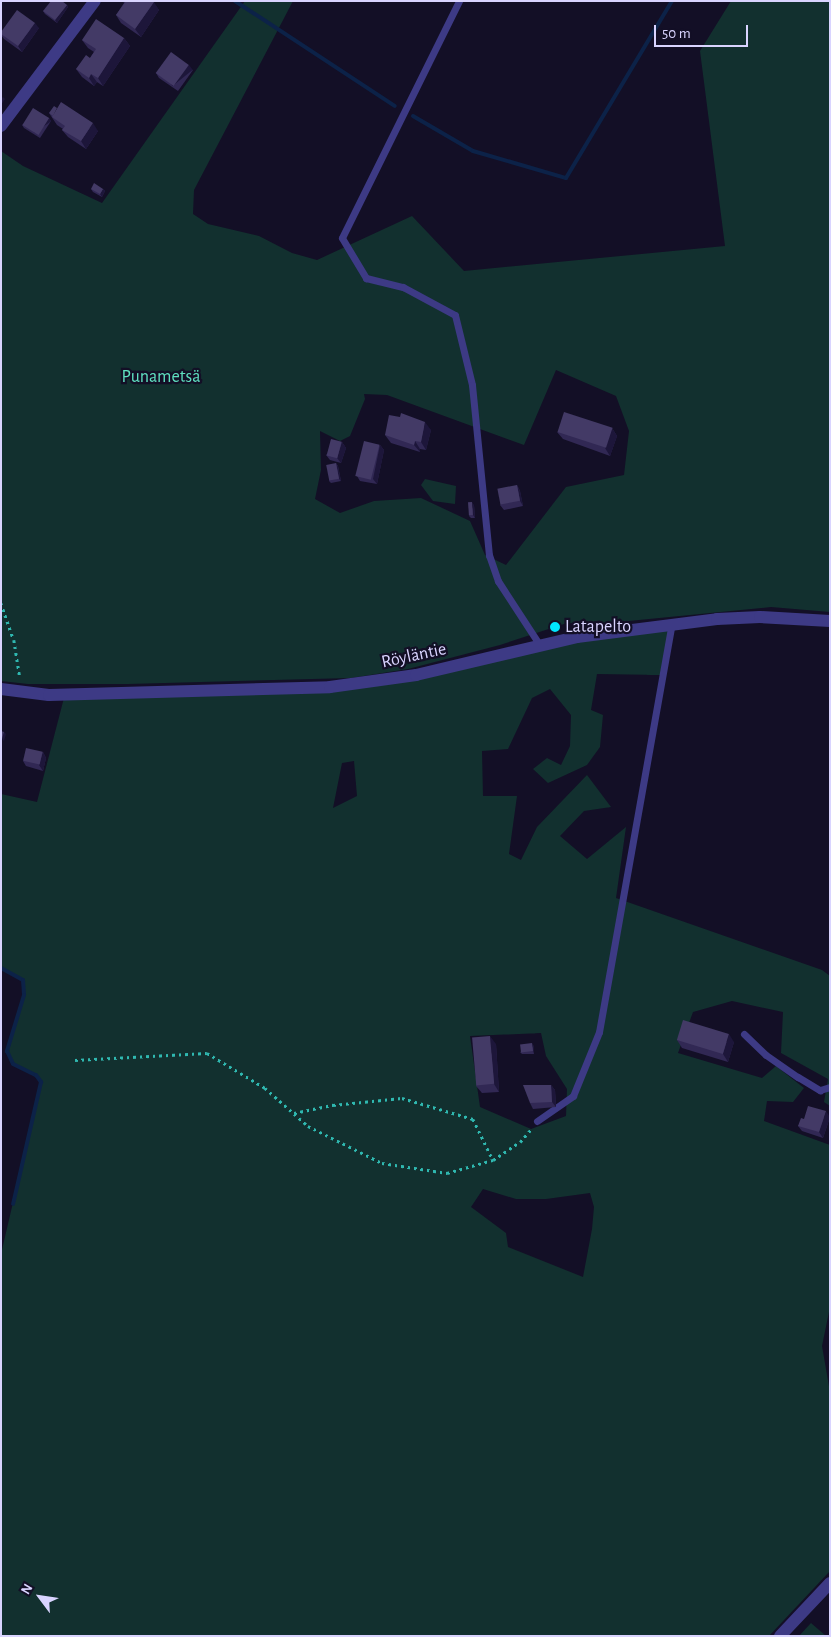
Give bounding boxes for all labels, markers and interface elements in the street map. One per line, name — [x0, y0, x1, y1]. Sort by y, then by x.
scale bar — [656, 15, 750, 47]
text: 50 m — [662, 26, 691, 41]
park label: Punametsä — [122, 366, 200, 388]
place label: Latapelto — [565, 616, 631, 638]
marker: Latapelto — [549, 621, 561, 633]
street label: Röyläntie — [380, 639, 448, 673]
north arrow — [15, 1572, 65, 1622]
text: N — [19, 1582, 36, 1597]

